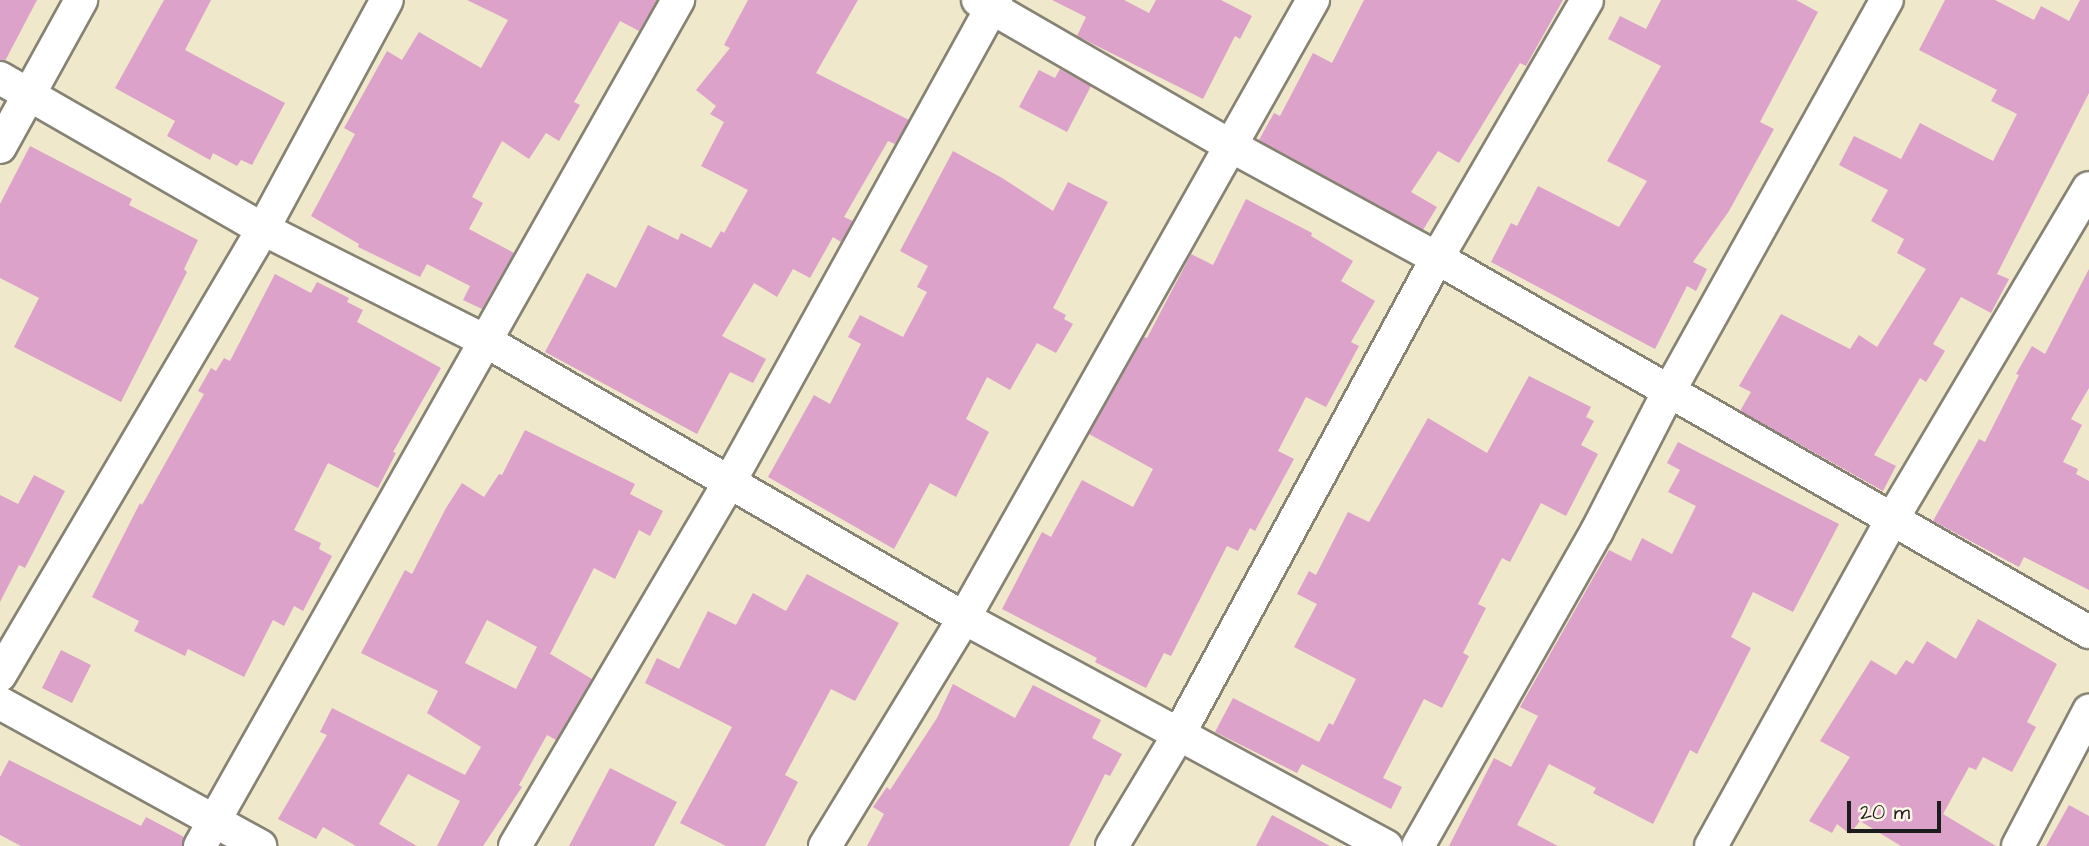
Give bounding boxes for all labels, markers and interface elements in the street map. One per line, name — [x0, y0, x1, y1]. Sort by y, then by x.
scale bar — [1851, 786, 1946, 830]
text: 20 m — [1860, 798, 1910, 827]

